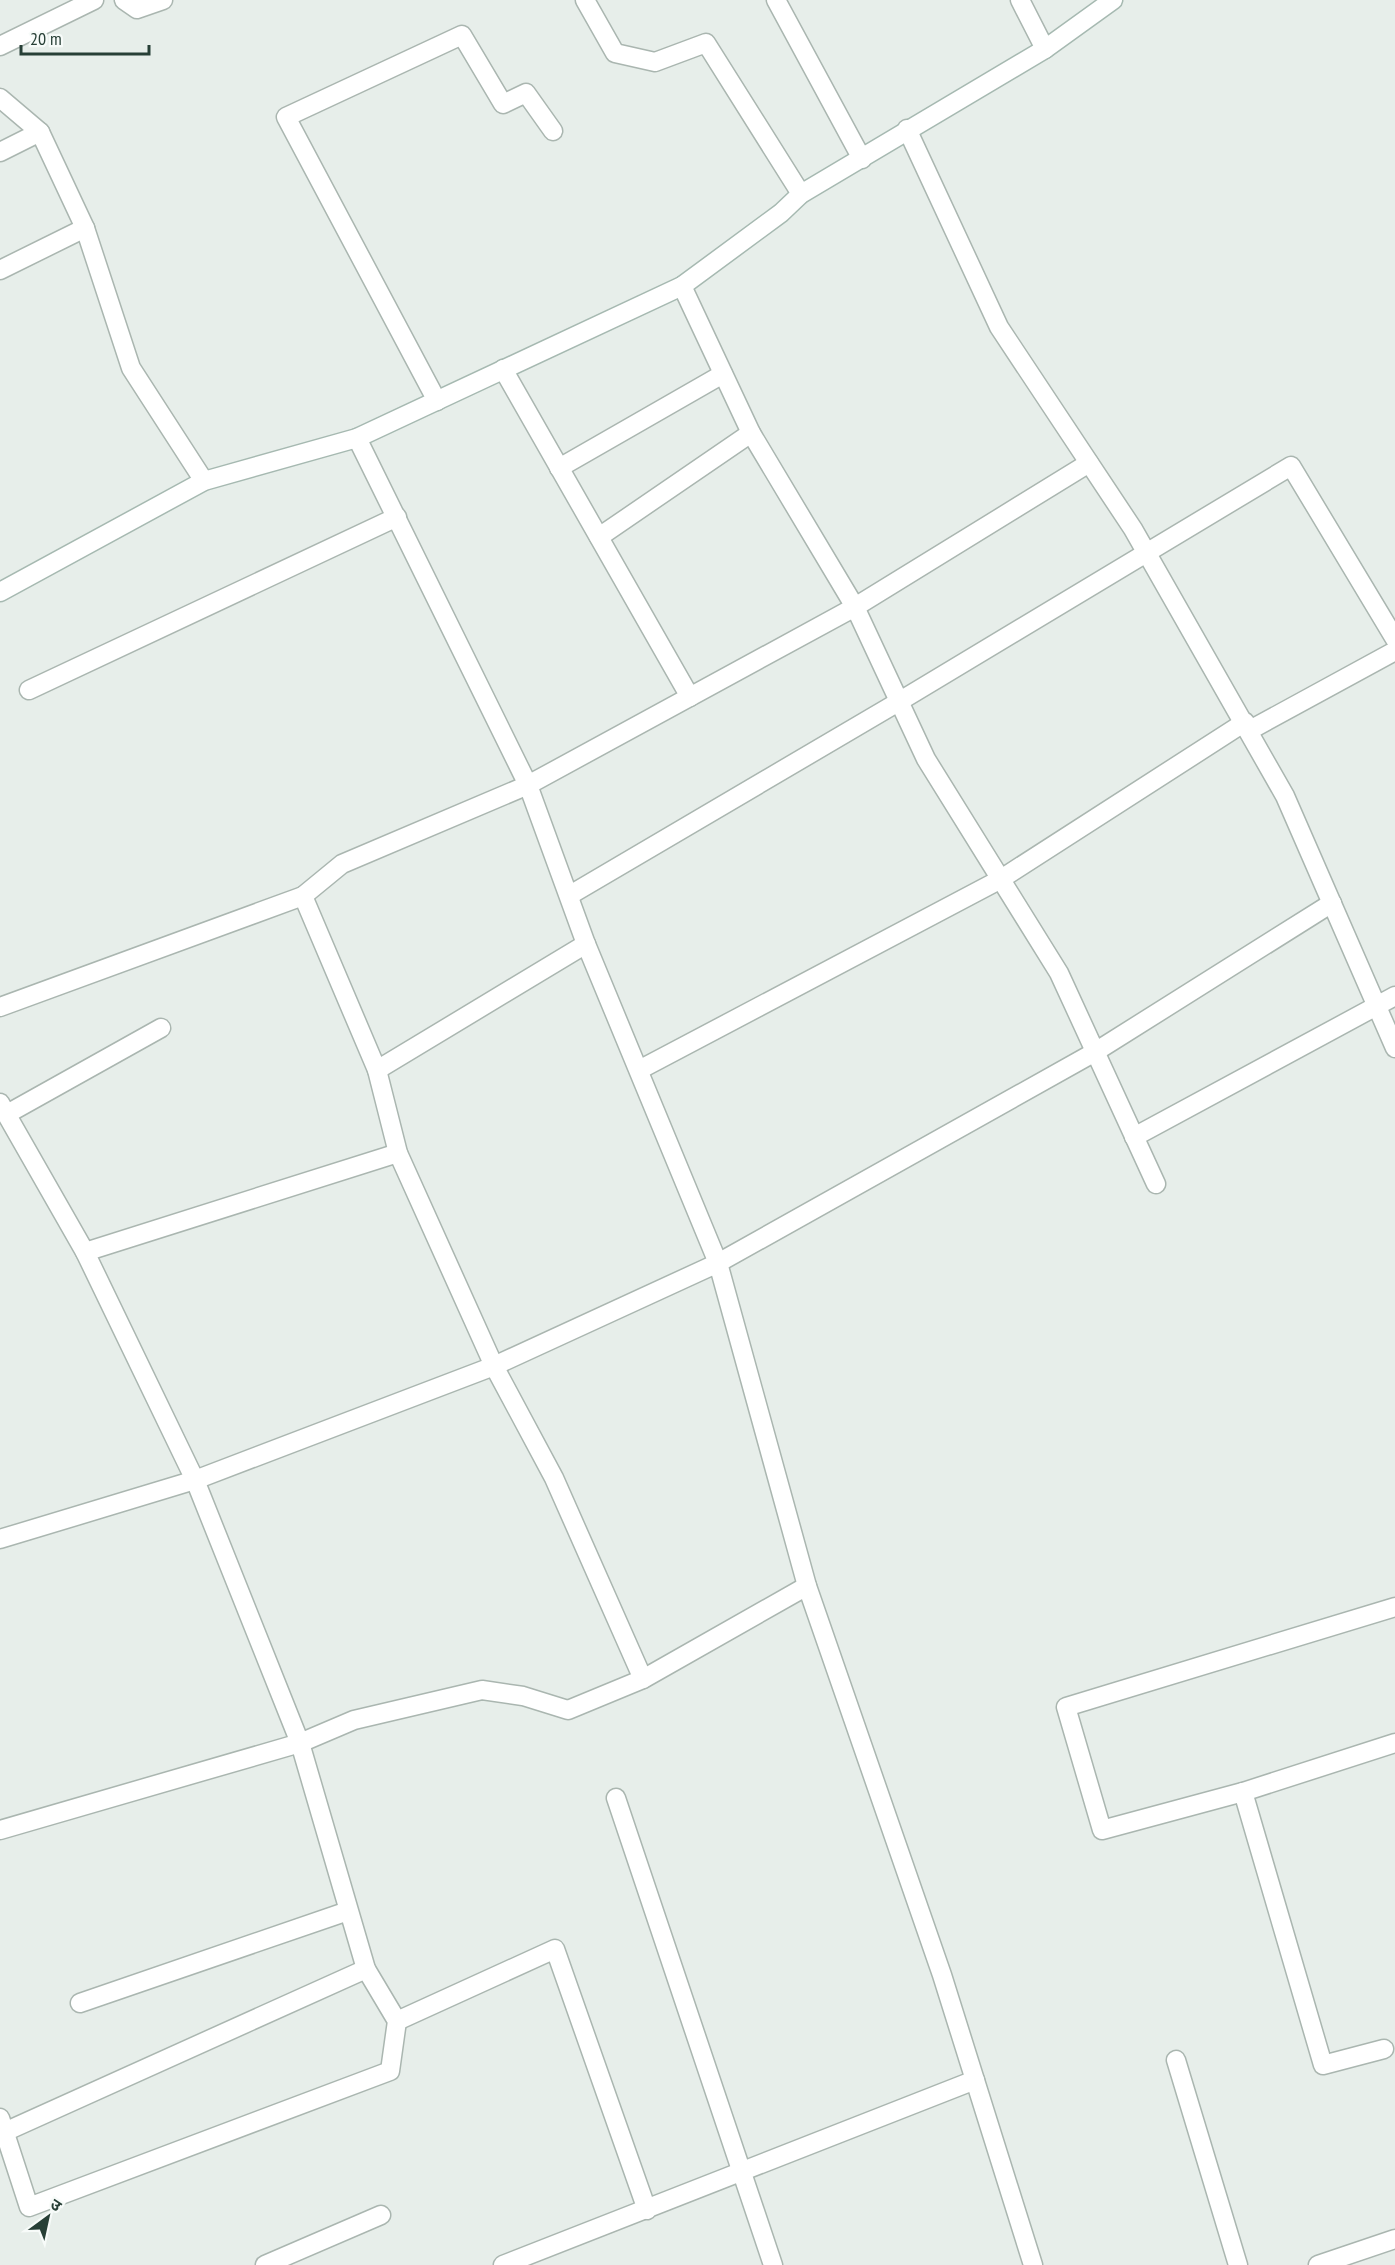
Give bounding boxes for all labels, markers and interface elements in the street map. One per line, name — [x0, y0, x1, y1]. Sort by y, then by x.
scale bar — [21, 18, 148, 56]
text: 20 m — [30, 27, 62, 50]
north arrow — [18, 2187, 78, 2247]
text: उ — [47, 2193, 66, 2216]

